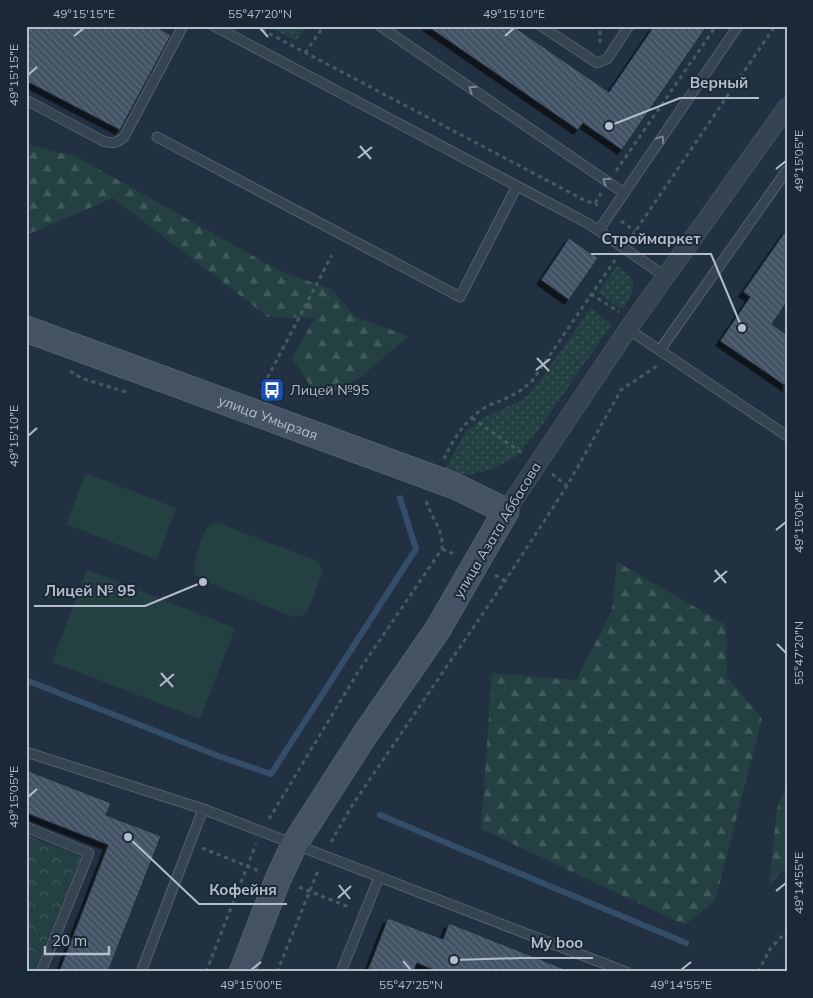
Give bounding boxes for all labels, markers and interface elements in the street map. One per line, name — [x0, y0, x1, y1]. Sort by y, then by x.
text: 49°15'15"E — [53, 6, 115, 21]
text: 55°47'20"N — [228, 6, 292, 21]
text: 49°15'10"E — [483, 6, 545, 21]
text: 49°15'15"E — [6, 44, 21, 106]
callout: Верный — [680, 68, 759, 98]
text: Верный — [690, 73, 748, 92]
one-way arrow — [468, 86, 478, 95]
text: 49°15'05"E — [791, 130, 806, 192]
one-way arrow — [655, 135, 664, 145]
one-way arrow — [602, 178, 611, 187]
callout: Строймаркет — [591, 224, 711, 254]
text: Строймаркет — [601, 229, 701, 248]
bus stop icon: Лицей №95 — [259, 377, 285, 403]
place label: Лицей №95 — [290, 381, 369, 399]
street label: улица Умырзая — [216, 391, 321, 444]
text: 49°15'10"E — [6, 405, 21, 467]
street label: улица Азата Аббасова — [449, 459, 545, 601]
text: 49°15'00"E — [791, 491, 806, 553]
callout: Лицей № 95 — [34, 576, 145, 606]
text: Лицей № 95 — [45, 581, 135, 600]
text: 55°47'20"N — [791, 621, 806, 685]
text: 49°15'05"E — [6, 766, 21, 828]
text: 49°14'55"E — [791, 852, 806, 914]
callout: Кофейня — [199, 874, 287, 904]
text: Кофейня — [209, 880, 277, 899]
scale bar — [45, 923, 109, 955]
callout: My boo — [521, 928, 593, 958]
text: 20 m — [52, 931, 87, 950]
text: My boo — [531, 933, 583, 952]
text: 49°15'00"E — [220, 977, 282, 992]
text: 55°47'25"N — [379, 977, 443, 992]
text: 49°14'55"E — [650, 977, 712, 992]

